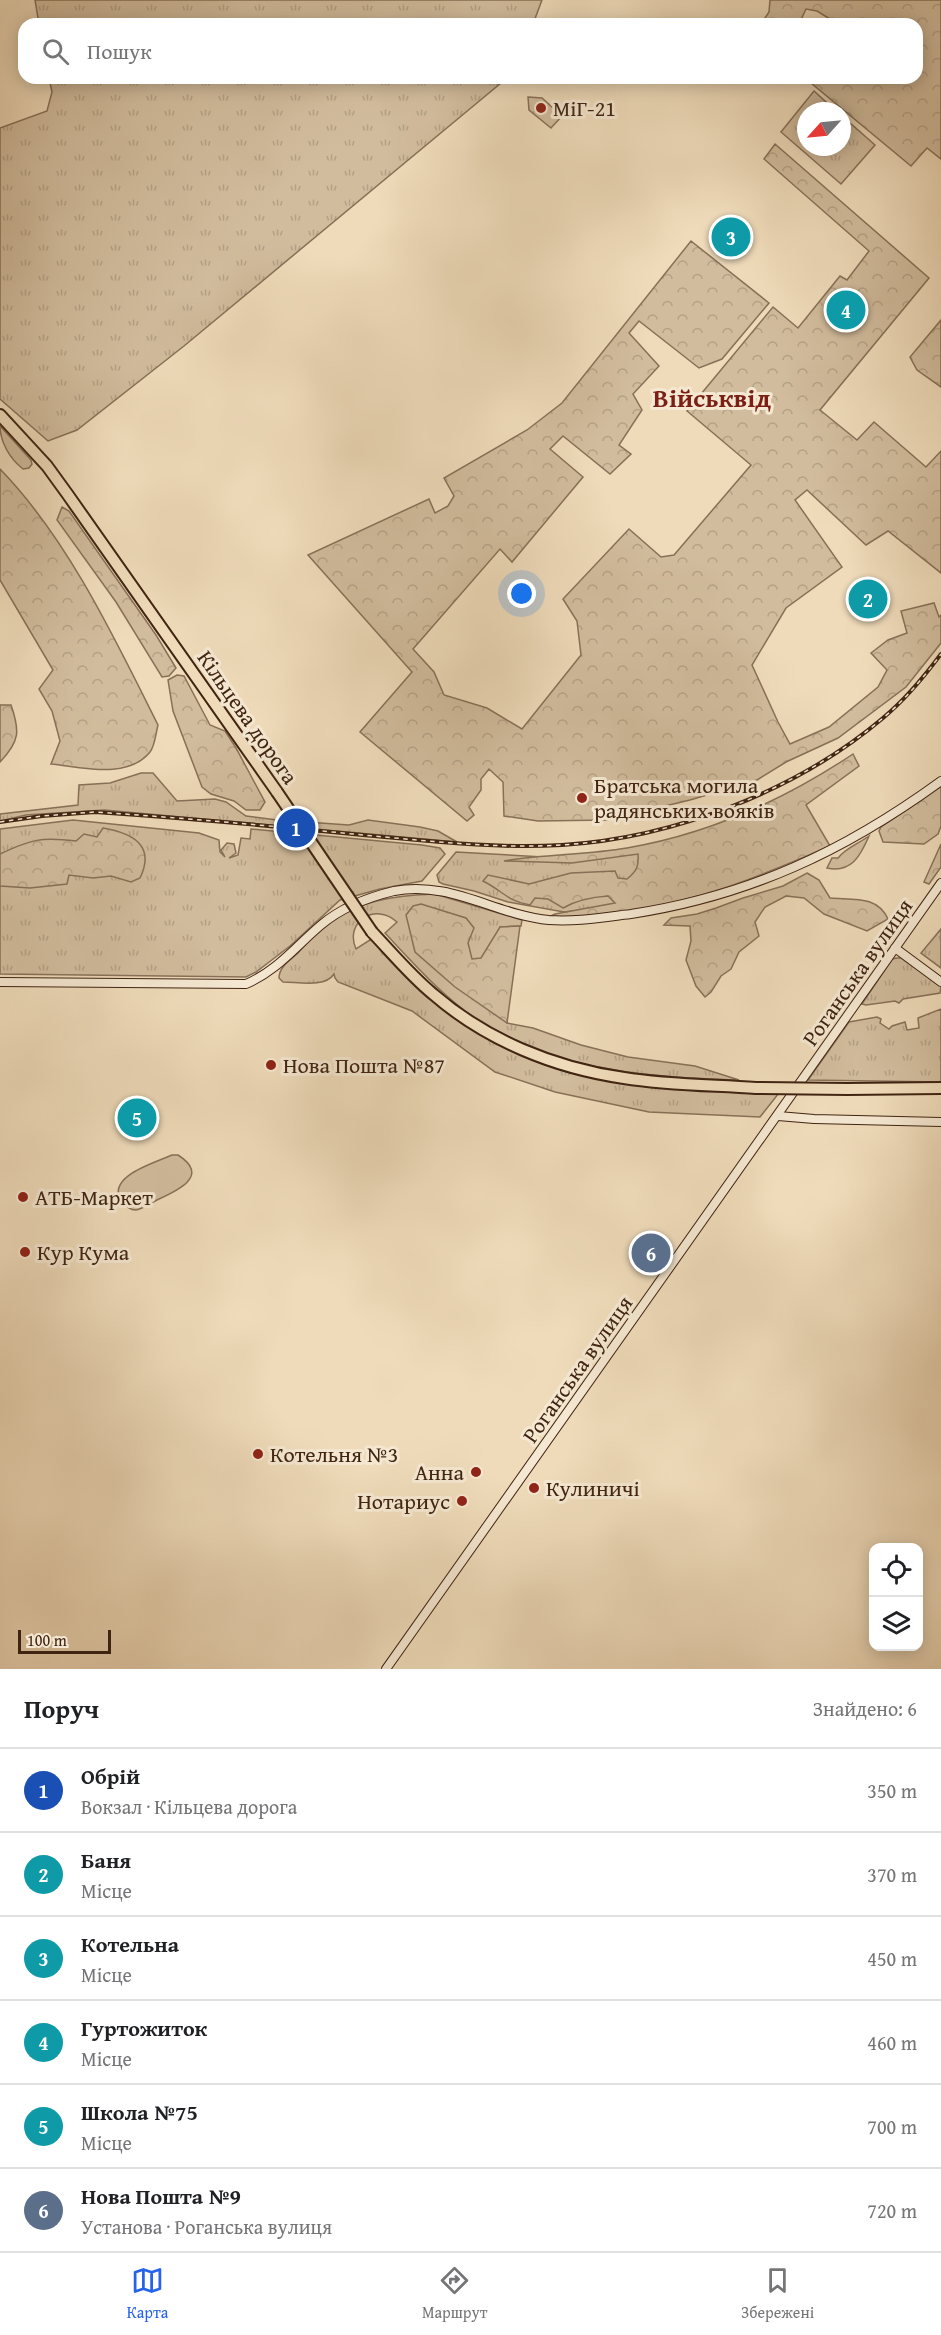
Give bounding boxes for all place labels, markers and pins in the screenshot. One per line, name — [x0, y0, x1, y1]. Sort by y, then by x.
place label: МіГ-21 — [553, 92, 616, 124]
marker: МіГ-21 — [534, 101, 548, 115]
pin: 3 — [712, 214, 750, 260]
pin: 4 — [826, 288, 866, 332]
pin: 2 — [848, 576, 888, 622]
place label: Братська могила радянських вояків — [594, 769, 775, 826]
marker: Братська могила радянських вояків — [575, 791, 589, 805]
pin: 1 — [276, 806, 316, 850]
place label: Нова Пошта №87 — [283, 1049, 445, 1081]
marker: Нова Пошта №87 — [264, 1058, 278, 1072]
pin: 5 — [118, 1096, 156, 1140]
place label: АТБ-Маркет — [35, 1181, 153, 1213]
marker: АТБ-Маркет — [16, 1190, 30, 1204]
pin: 6 — [632, 1230, 670, 1276]
place label: Кур Кума — [37, 1236, 130, 1268]
marker: Кур Кума — [18, 1245, 32, 1259]
place label: Котельня №3 — [270, 1438, 398, 1470]
marker: Котельня №3 — [251, 1447, 265, 1461]
place label: Анна — [415, 1456, 465, 1488]
marker: Анна — [469, 1465, 483, 1479]
place label: Кулиничі — [546, 1472, 640, 1504]
marker: Кулиничі — [527, 1481, 541, 1495]
place label: Нотариус — [357, 1485, 450, 1517]
marker: Нотариус — [455, 1494, 469, 1508]

